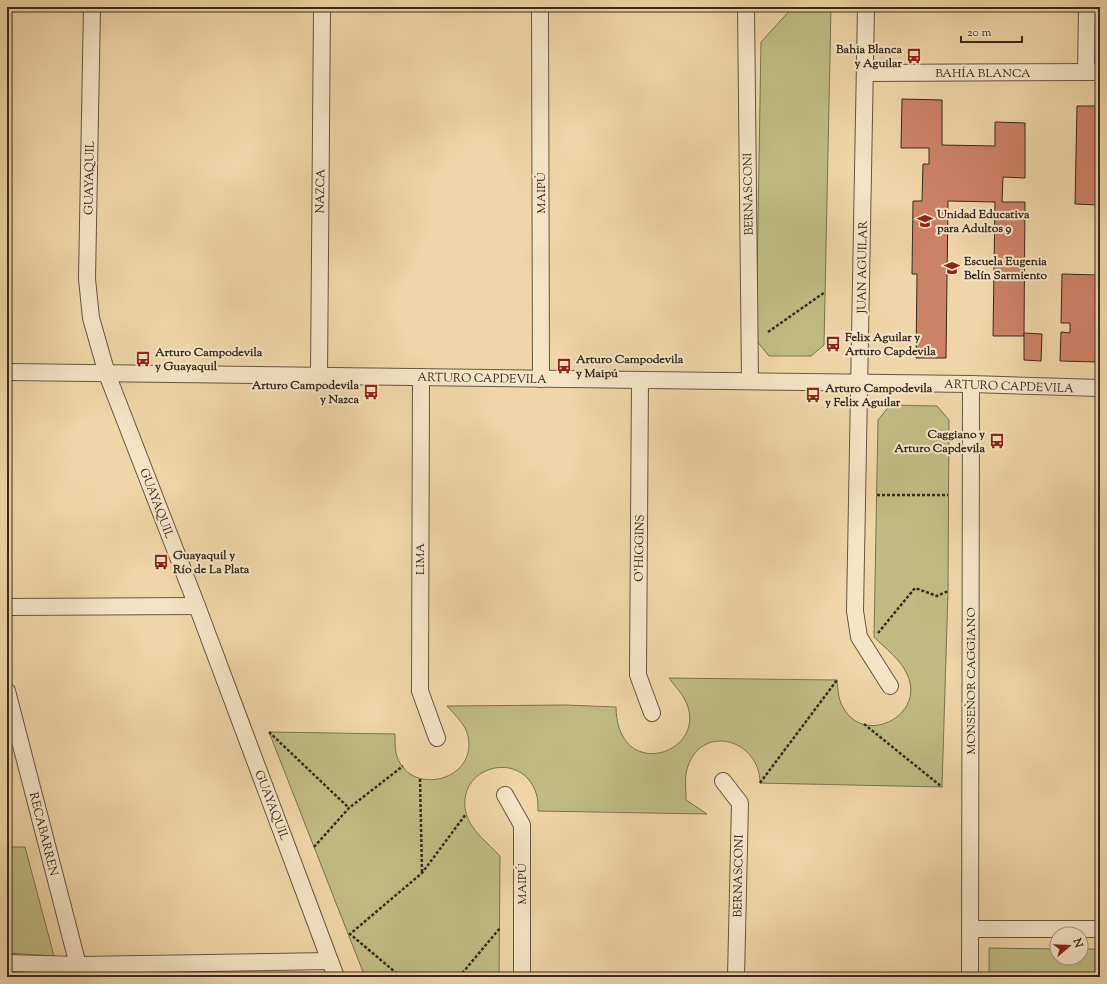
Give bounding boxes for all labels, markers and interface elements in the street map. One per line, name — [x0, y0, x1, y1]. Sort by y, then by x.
scale bar — [961, 18, 1022, 44]
text: 20 m — [967, 24, 992, 42]
place label: Bahia Blanca y Aguilar — [835, 41, 902, 73]
bus stop icon: Bahia Blanca y Aguilar — [905, 47, 923, 65]
street label: BAHÍA BLANCA — [935, 65, 1031, 83]
street label: GUAYAQUIL — [80, 141, 100, 215]
street label: BERNASCONI — [739, 152, 759, 236]
street label: NAZCA — [312, 168, 330, 214]
street label: MAIPÚ — [533, 172, 551, 214]
place label: Unidad Educativa para Adultos 9 — [936, 206, 1030, 238]
school or university icon: Unidad Educativa para Adultos 9 — [916, 212, 934, 230]
street label: JUAN AGUILAR — [853, 220, 873, 315]
place label: Escuela Eugenia Belín Sarmiento — [963, 253, 1047, 285]
school or university icon: Escuela Eugenia Belín Sarmiento — [943, 259, 961, 277]
place label: Felix Aguilar y Arturo Capdevila — [844, 329, 936, 361]
bus stop icon: Felix Aguilar y Arturo Capdevila — [824, 335, 842, 353]
place label: Arturo Campodevila y Guayaquil — [154, 344, 263, 376]
bus stop icon: Arturo Campodevila y Guayaquil — [134, 350, 152, 368]
place label: Arturo Campodevila y Maipú — [575, 351, 684, 383]
bus stop icon: Arturo Campodevila y Maipú — [555, 357, 573, 375]
street label: ARTURO CAPDEVILA — [417, 369, 547, 389]
street label: ARTURO CAPDEVILA — [944, 376, 1074, 398]
place label: Arturo Campodevila y Nazca — [251, 377, 359, 409]
place label: Arturo Campodevila y Felix Aguilar — [824, 380, 933, 412]
bus stop icon: Arturo Campodevila y Nazca — [362, 383, 380, 401]
bus stop icon: Arturo Campodevila y Felix Aguilar — [804, 386, 822, 404]
place label: Caggiano y Arturo Capdevila — [893, 426, 985, 458]
bus stop icon: Caggiano y Arturo Capdevila — [988, 432, 1006, 450]
street label: GUAYAQUIL — [134, 466, 178, 541]
street label: O'HIGGINS — [630, 514, 650, 582]
street label: LIMA — [412, 543, 430, 575]
place label: Guayaquil y Río de La Plata — [172, 547, 250, 579]
bus stop icon: Guayaquil y Río de La Plata — [152, 553, 170, 571]
street label: MONSEÑOR CAGGIANO — [963, 607, 981, 755]
street label: GUAYAQUIL — [249, 768, 293, 843]
street label: RECABARREN — [24, 790, 62, 878]
street label: BERNASCONI — [729, 834, 749, 918]
street label: MAIPÚ — [514, 863, 532, 905]
north arrow — [1049, 926, 1089, 966]
text: N — [1068, 935, 1087, 950]

